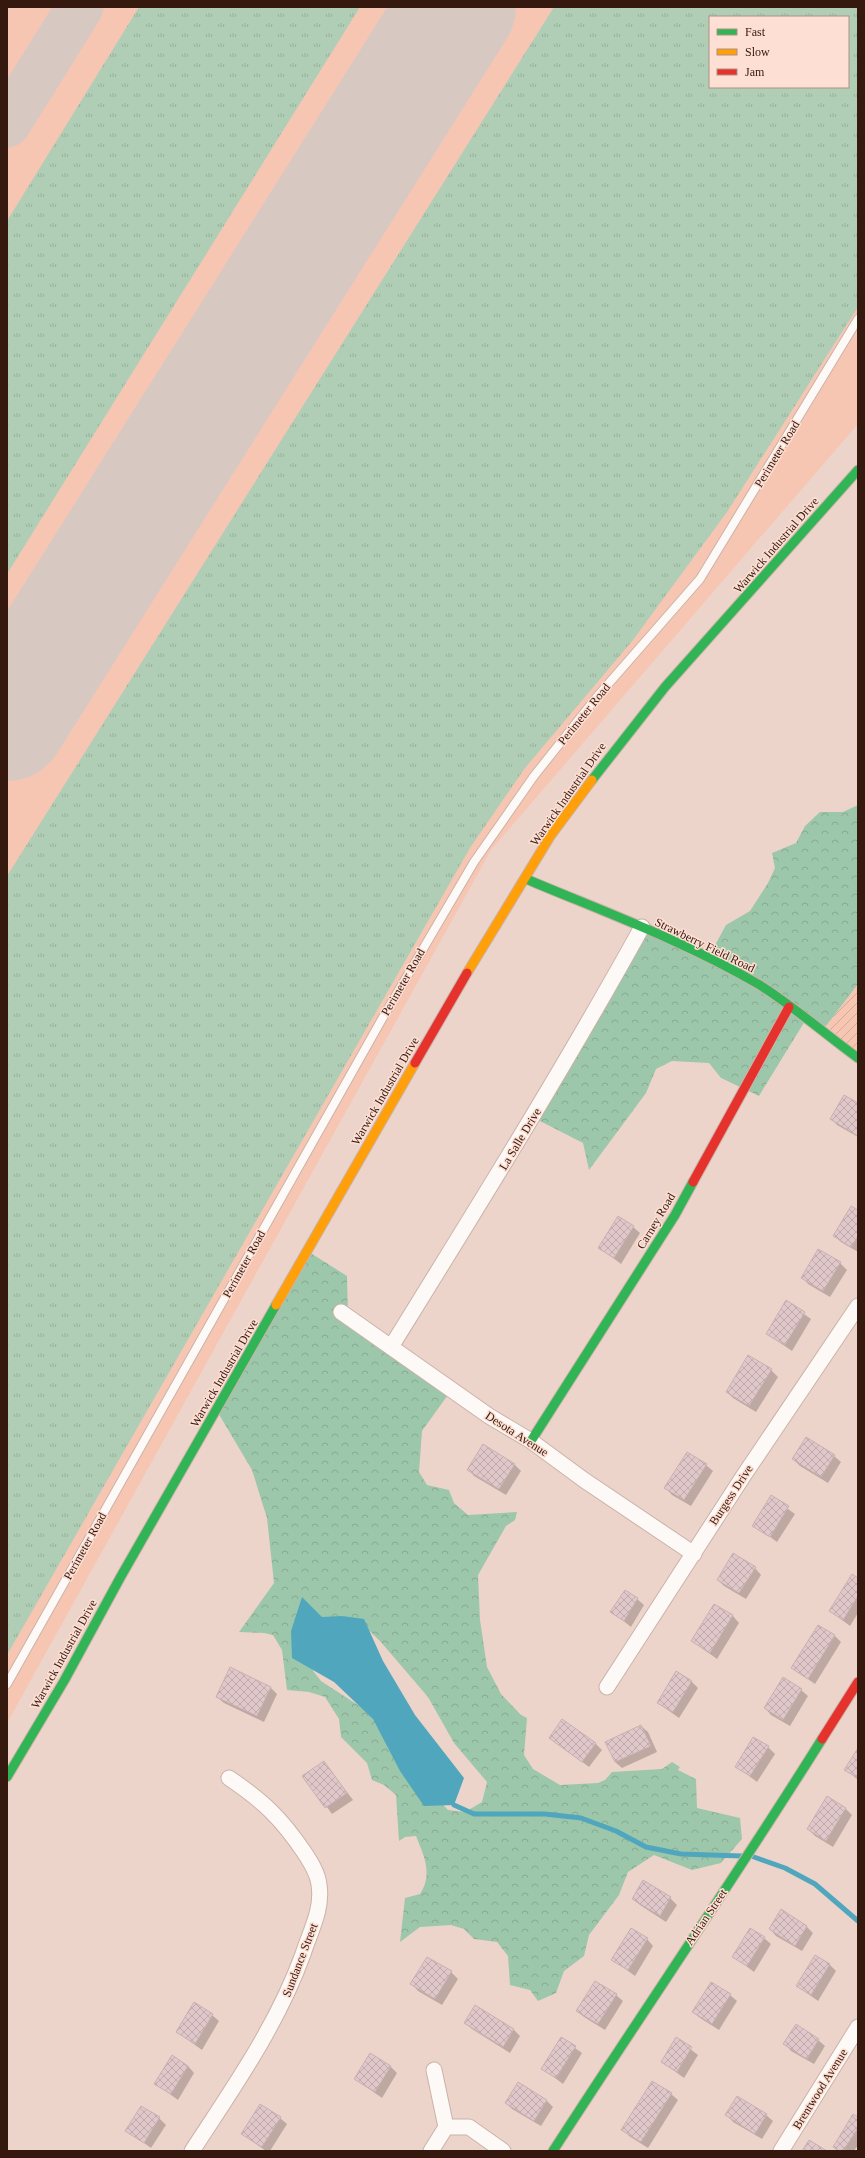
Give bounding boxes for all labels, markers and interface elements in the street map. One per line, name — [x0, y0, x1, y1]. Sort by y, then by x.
legend — [709, 16, 849, 88]
text: Fast — [745, 25, 766, 39]
text: Slow — [745, 45, 770, 59]
text: Jam — [745, 65, 765, 79]
street label: Perimeter Road — [752, 418, 802, 490]
street label: Warwick Industrial Drive — [731, 494, 821, 596]
street label: Perimeter Road — [555, 680, 613, 748]
street label: Warwick Industrial Drive — [527, 740, 609, 848]
street label: Strawberry Field Road — [653, 915, 757, 975]
street label: Perimeter Road — [378, 946, 428, 1018]
street label: Warwick Industrial Drive — [348, 1035, 422, 1147]
street label: La Salle Drive — [496, 1105, 544, 1173]
street label: Carney Road — [634, 1190, 678, 1252]
street label: Perimeter Road — [220, 1228, 268, 1300]
street label: Warwick Industrial Drive — [187, 1317, 261, 1429]
street label: Desota Avenue — [483, 1408, 551, 1460]
street label: Burgess Drive — [706, 1462, 756, 1528]
street label: Perimeter Road — [61, 1510, 109, 1582]
street label: Warwick Industrial Drive — [28, 1597, 100, 1711]
street label: Adrian Street — [682, 1886, 730, 1948]
street label: Sundance Street — [280, 1921, 321, 1999]
street label: Brentwood Avenue — [790, 2046, 850, 2132]

